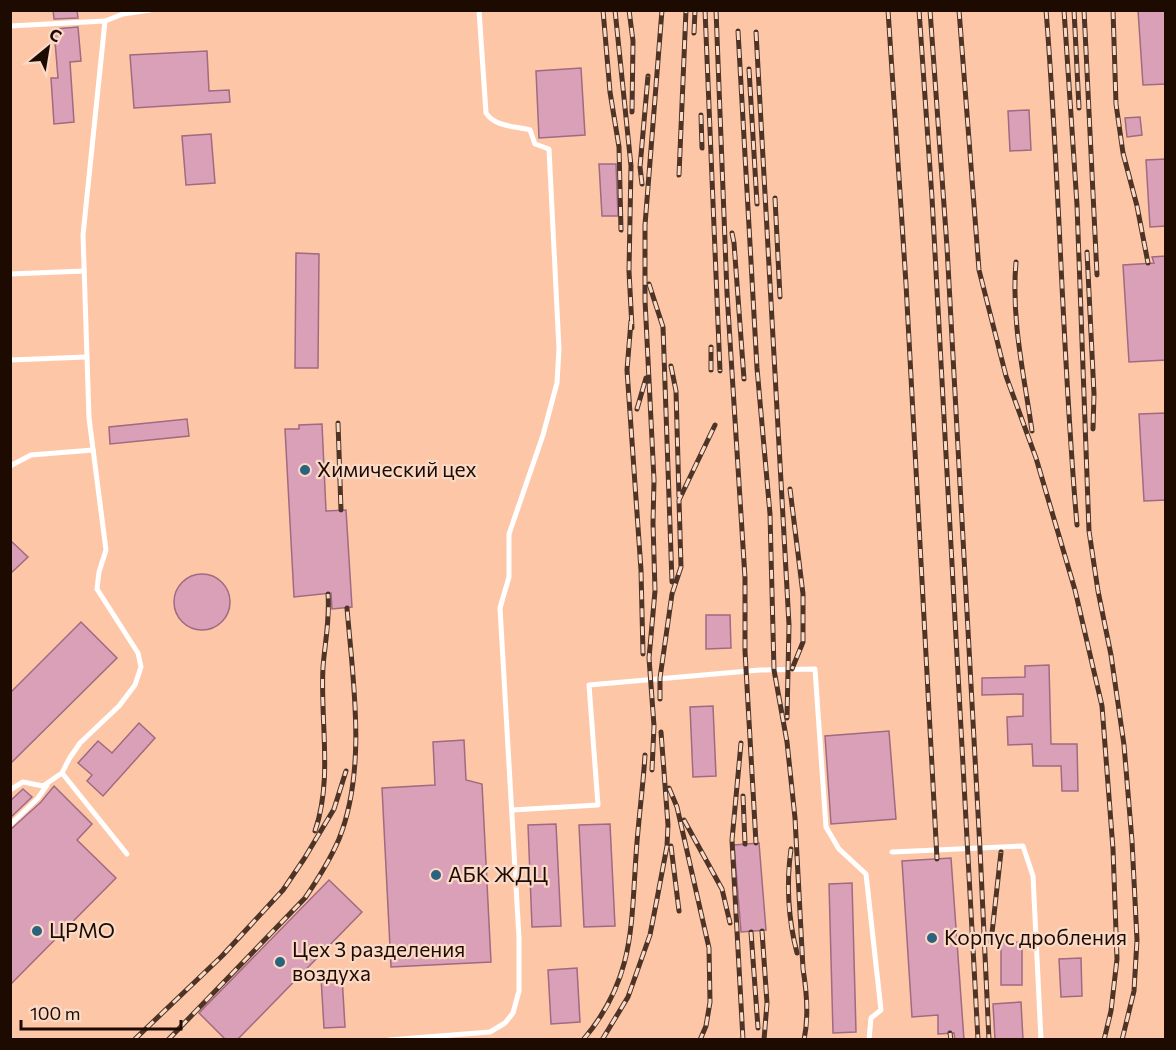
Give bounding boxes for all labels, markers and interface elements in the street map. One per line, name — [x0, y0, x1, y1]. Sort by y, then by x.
north arrow — [18, 18, 78, 78]
text: С — [46, 24, 65, 46]
place label: Химический цех — [317, 456, 477, 481]
marker: Химический цех — [298, 463, 312, 477]
place label: АБК ЖДЦ — [448, 861, 548, 886]
marker: АБК ЖДЦ — [429, 868, 443, 882]
place label: ЦРМО — [49, 917, 115, 942]
marker: ЦРМО — [30, 924, 44, 938]
place label: Корпус дробления — [944, 924, 1127, 949]
marker: Корпус дробления — [925, 931, 939, 945]
place label: Цех 3 разделения воздуха — [292, 936, 465, 985]
marker: Цех 3 разделения воздуха — [273, 955, 287, 969]
scale bar — [21, 993, 182, 1031]
text: 100 m — [30, 1002, 80, 1024]

